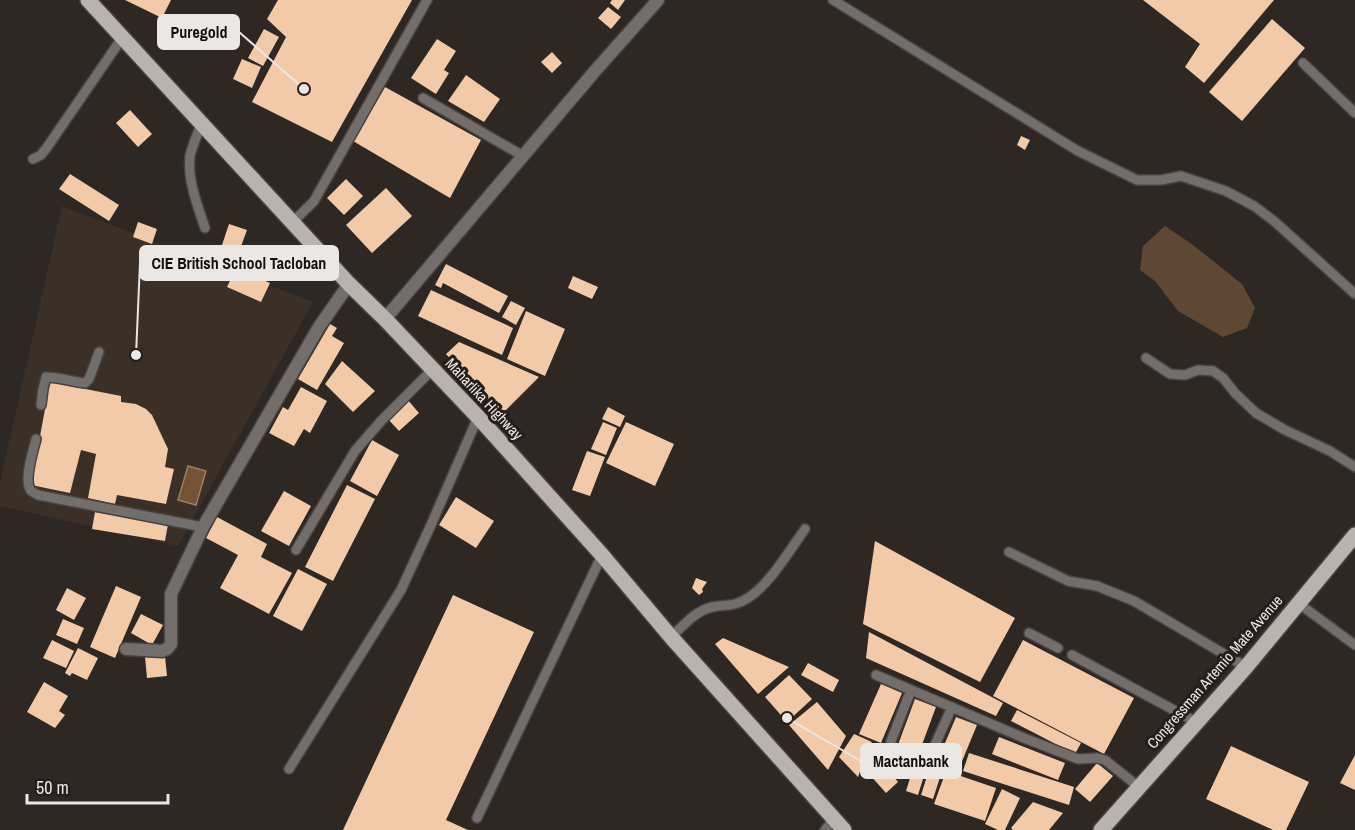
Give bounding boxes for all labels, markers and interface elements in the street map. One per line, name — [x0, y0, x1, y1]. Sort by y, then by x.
callout: Puregold — [158, 15, 239, 49]
text: Puregold — [171, 21, 227, 43]
callout: CIE British School Tacloban — [140, 246, 338, 280]
text: CIE British School Tacloban — [152, 252, 326, 274]
street label: Maharlika Highway — [441, 353, 529, 445]
street label: Congressman Artemio Mate Avenue — [1142, 590, 1287, 753]
callout: Mactanbank — [861, 744, 961, 778]
text: Mactanbank — [873, 750, 950, 772]
scale bar — [27, 767, 168, 805]
text: 50 m — [36, 775, 69, 800]

